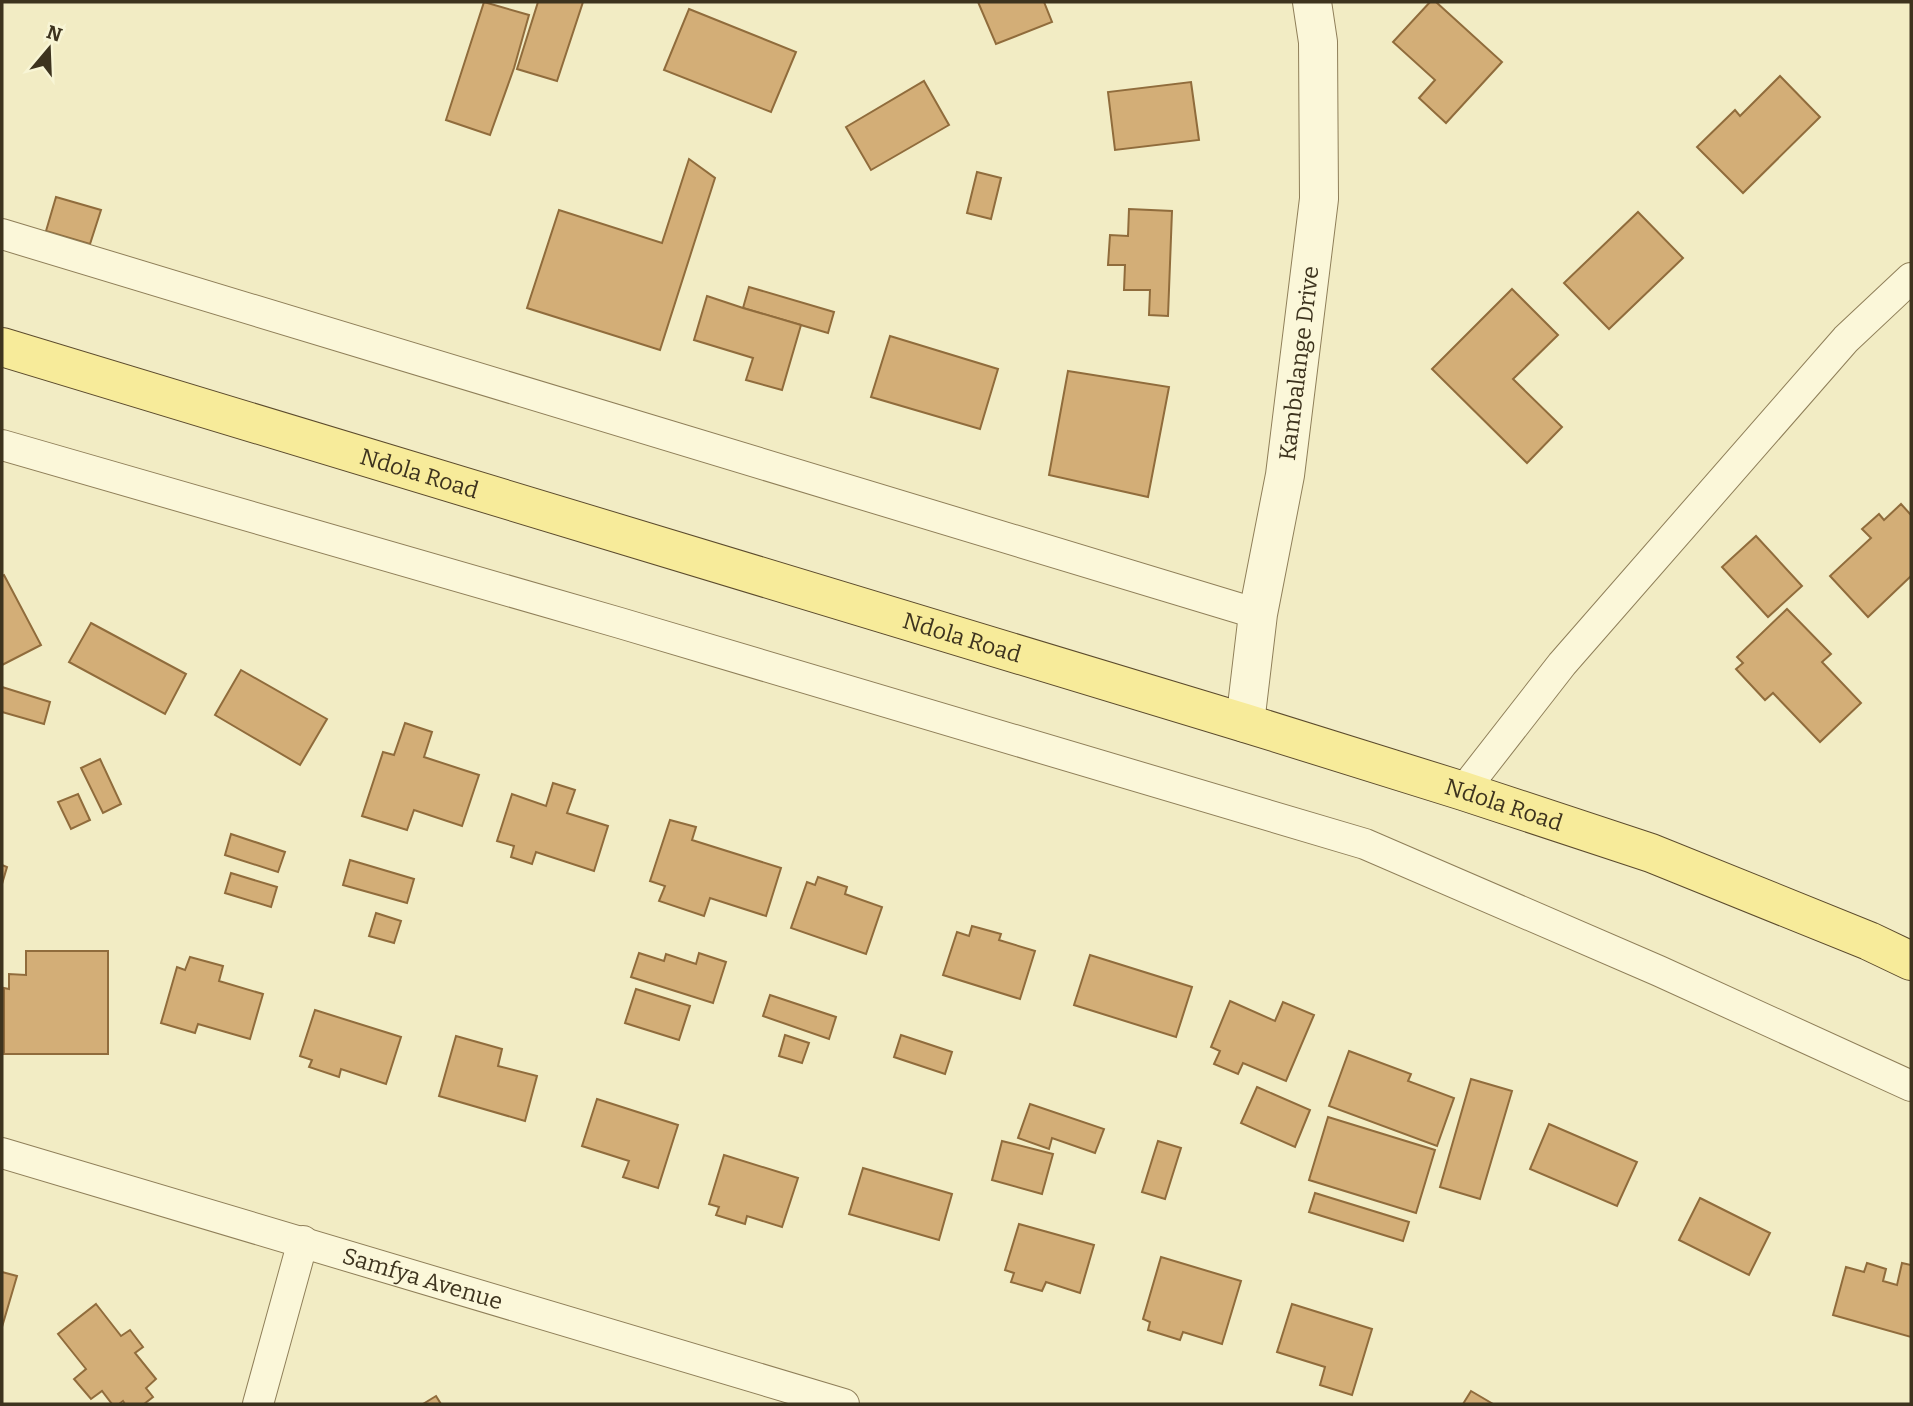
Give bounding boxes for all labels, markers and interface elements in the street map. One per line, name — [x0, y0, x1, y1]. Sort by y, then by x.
north arrow — [14, 14, 84, 84]
text: N — [44, 20, 65, 47]
street label: Kambalange Drive — [1273, 264, 1325, 462]
street label: Ndola Road — [357, 442, 482, 504]
street label: Ndola Road — [899, 606, 1025, 669]
street label: Ndola Road — [1441, 772, 1567, 837]
street label: Samfya Avenue — [339, 1241, 506, 1316]

